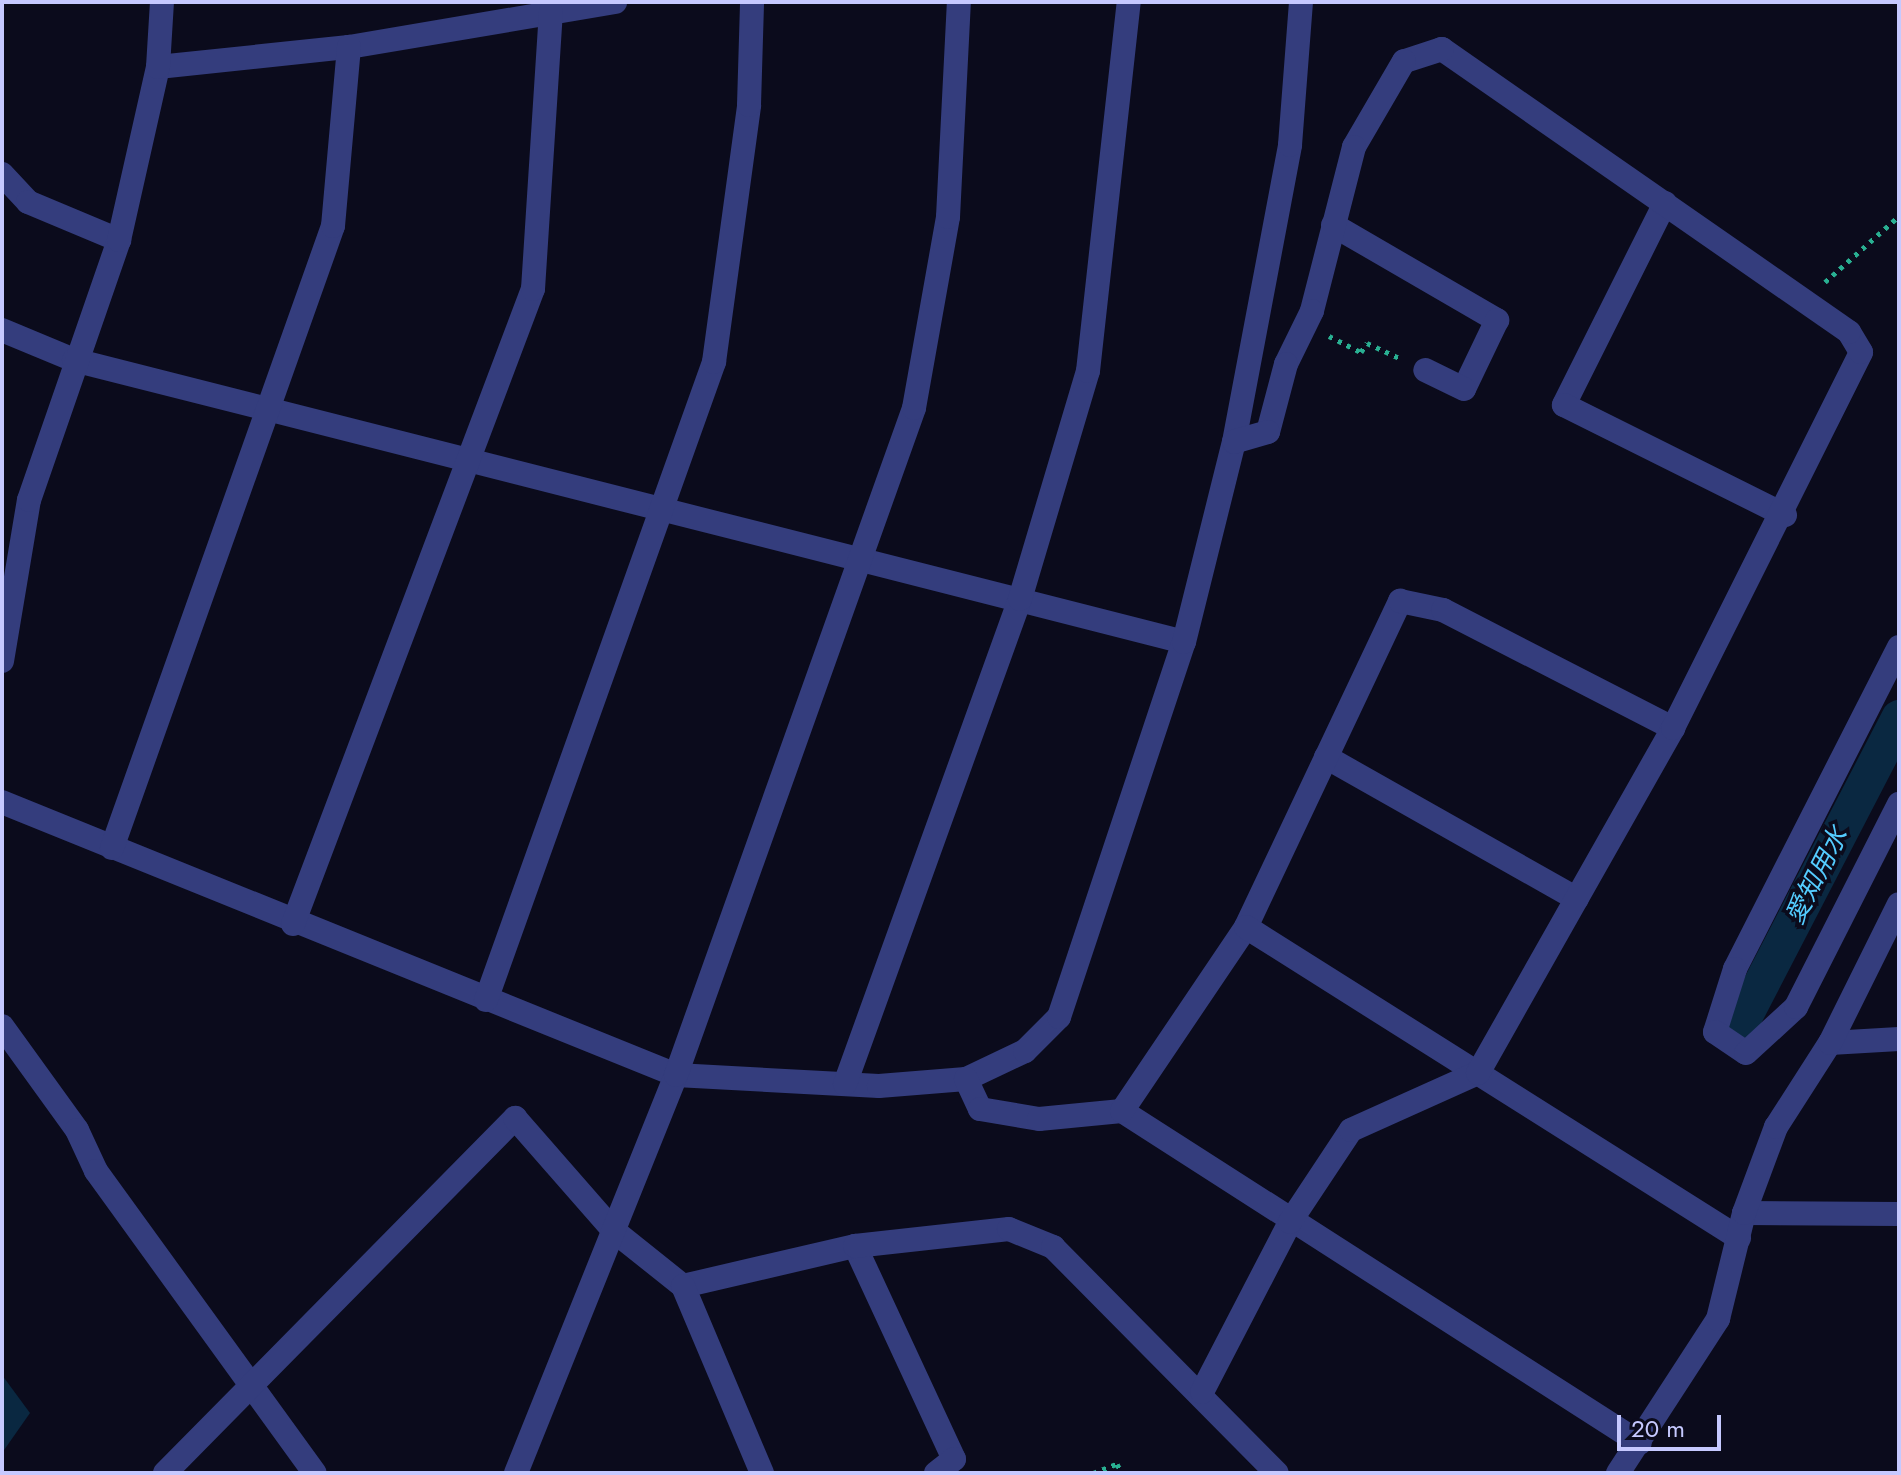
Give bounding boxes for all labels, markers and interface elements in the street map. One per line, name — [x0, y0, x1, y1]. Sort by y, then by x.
water label: 愛知用水 — [1779, 823, 1855, 929]
scale bar — [1621, 1399, 1725, 1449]
text: 20 m — [1631, 1411, 1685, 1446]

